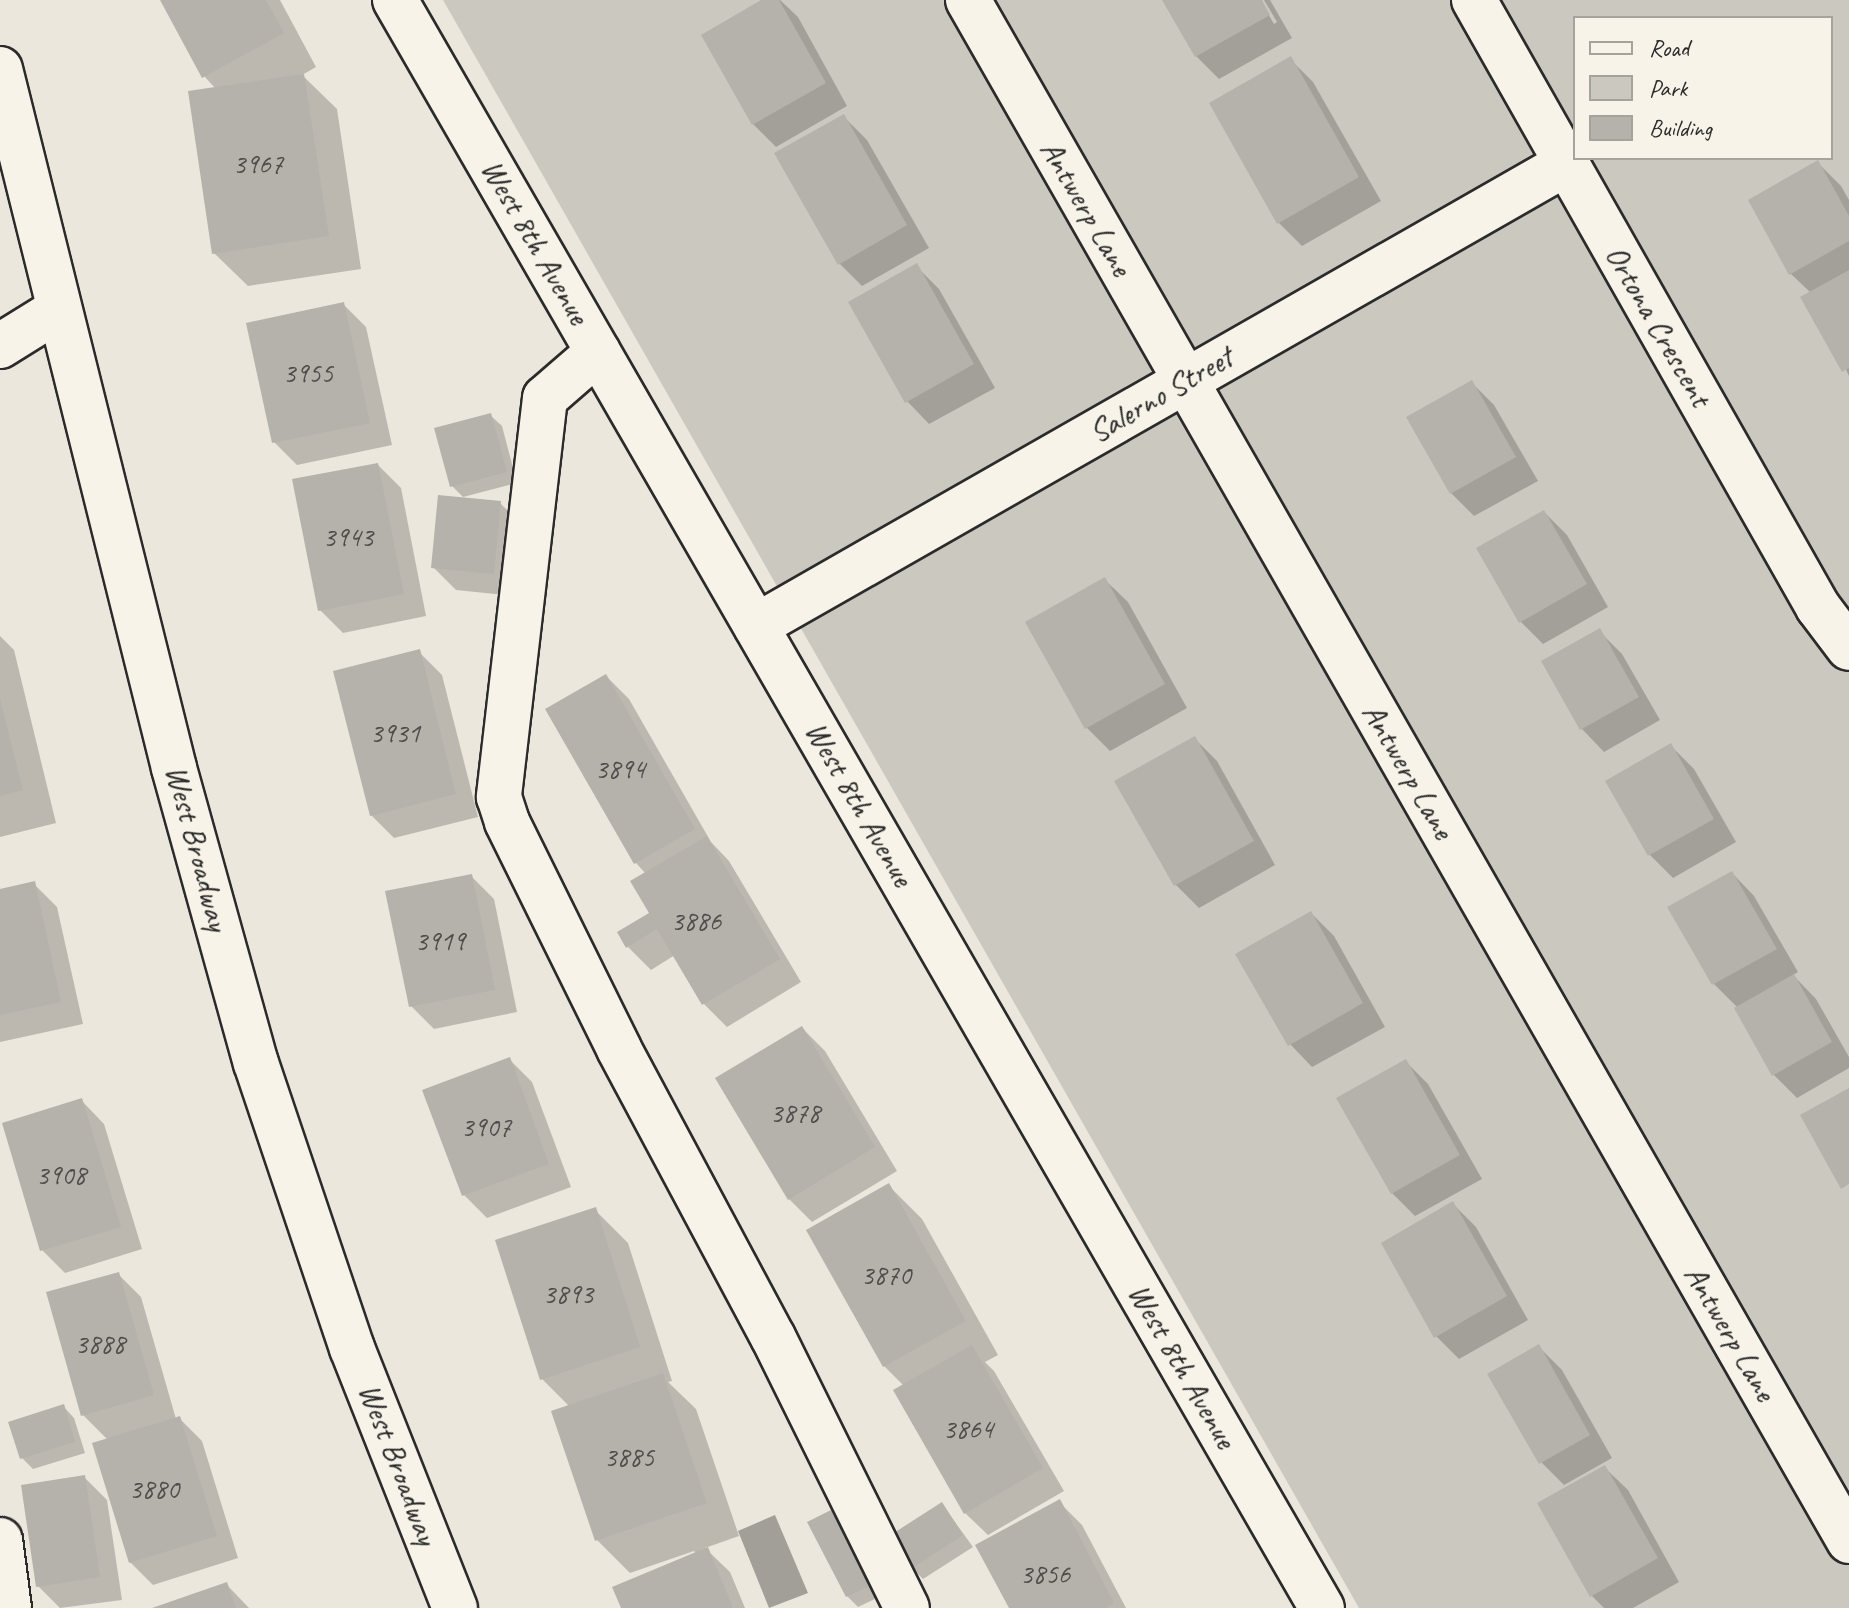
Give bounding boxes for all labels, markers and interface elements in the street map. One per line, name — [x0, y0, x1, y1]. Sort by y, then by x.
legend — [1573, 16, 1833, 160]
text: Road — [1649, 33, 1689, 63]
text: Park — [1649, 73, 1687, 103]
text: Building — [1649, 113, 1712, 143]
street label: Antwerp Lane — [1032, 133, 1140, 283]
house number: 3967 — [233, 147, 283, 181]
street label: West 8th Avenue — [472, 153, 598, 331]
street label: Ortona Crescent — [1596, 239, 1720, 413]
street label: Salerno Street — [1082, 338, 1240, 452]
house number: 3955 — [283, 356, 333, 390]
house number: 3943 — [323, 520, 373, 554]
street label: Antwerp Lane — [1354, 696, 1462, 846]
street label: West 8th Avenue — [796, 715, 922, 893]
house number: 3931 — [370, 716, 420, 750]
house number: 3894 — [595, 752, 645, 786]
street label: West Broadway — [157, 762, 237, 934]
house number: 3886 — [671, 904, 721, 938]
house number: 3919 — [415, 924, 465, 958]
house number: 3878 — [770, 1096, 820, 1130]
house number: 3907 — [461, 1110, 511, 1144]
house number: 3908 — [36, 1158, 86, 1192]
house number: 3870 — [861, 1258, 911, 1292]
street label: Antwerp Lane — [1676, 1258, 1784, 1408]
house number: 3893 — [543, 1277, 593, 1311]
street label: West 8th Avenue — [1119, 1277, 1245, 1455]
house number: 3888 — [75, 1327, 125, 1361]
street label: West Broadway — [350, 1378, 446, 1550]
house number: 3864 — [943, 1412, 993, 1446]
house number: 3885 — [604, 1440, 654, 1474]
house number: 3880 — [129, 1472, 179, 1506]
house number: 3856 — [1020, 1557, 1070, 1591]

